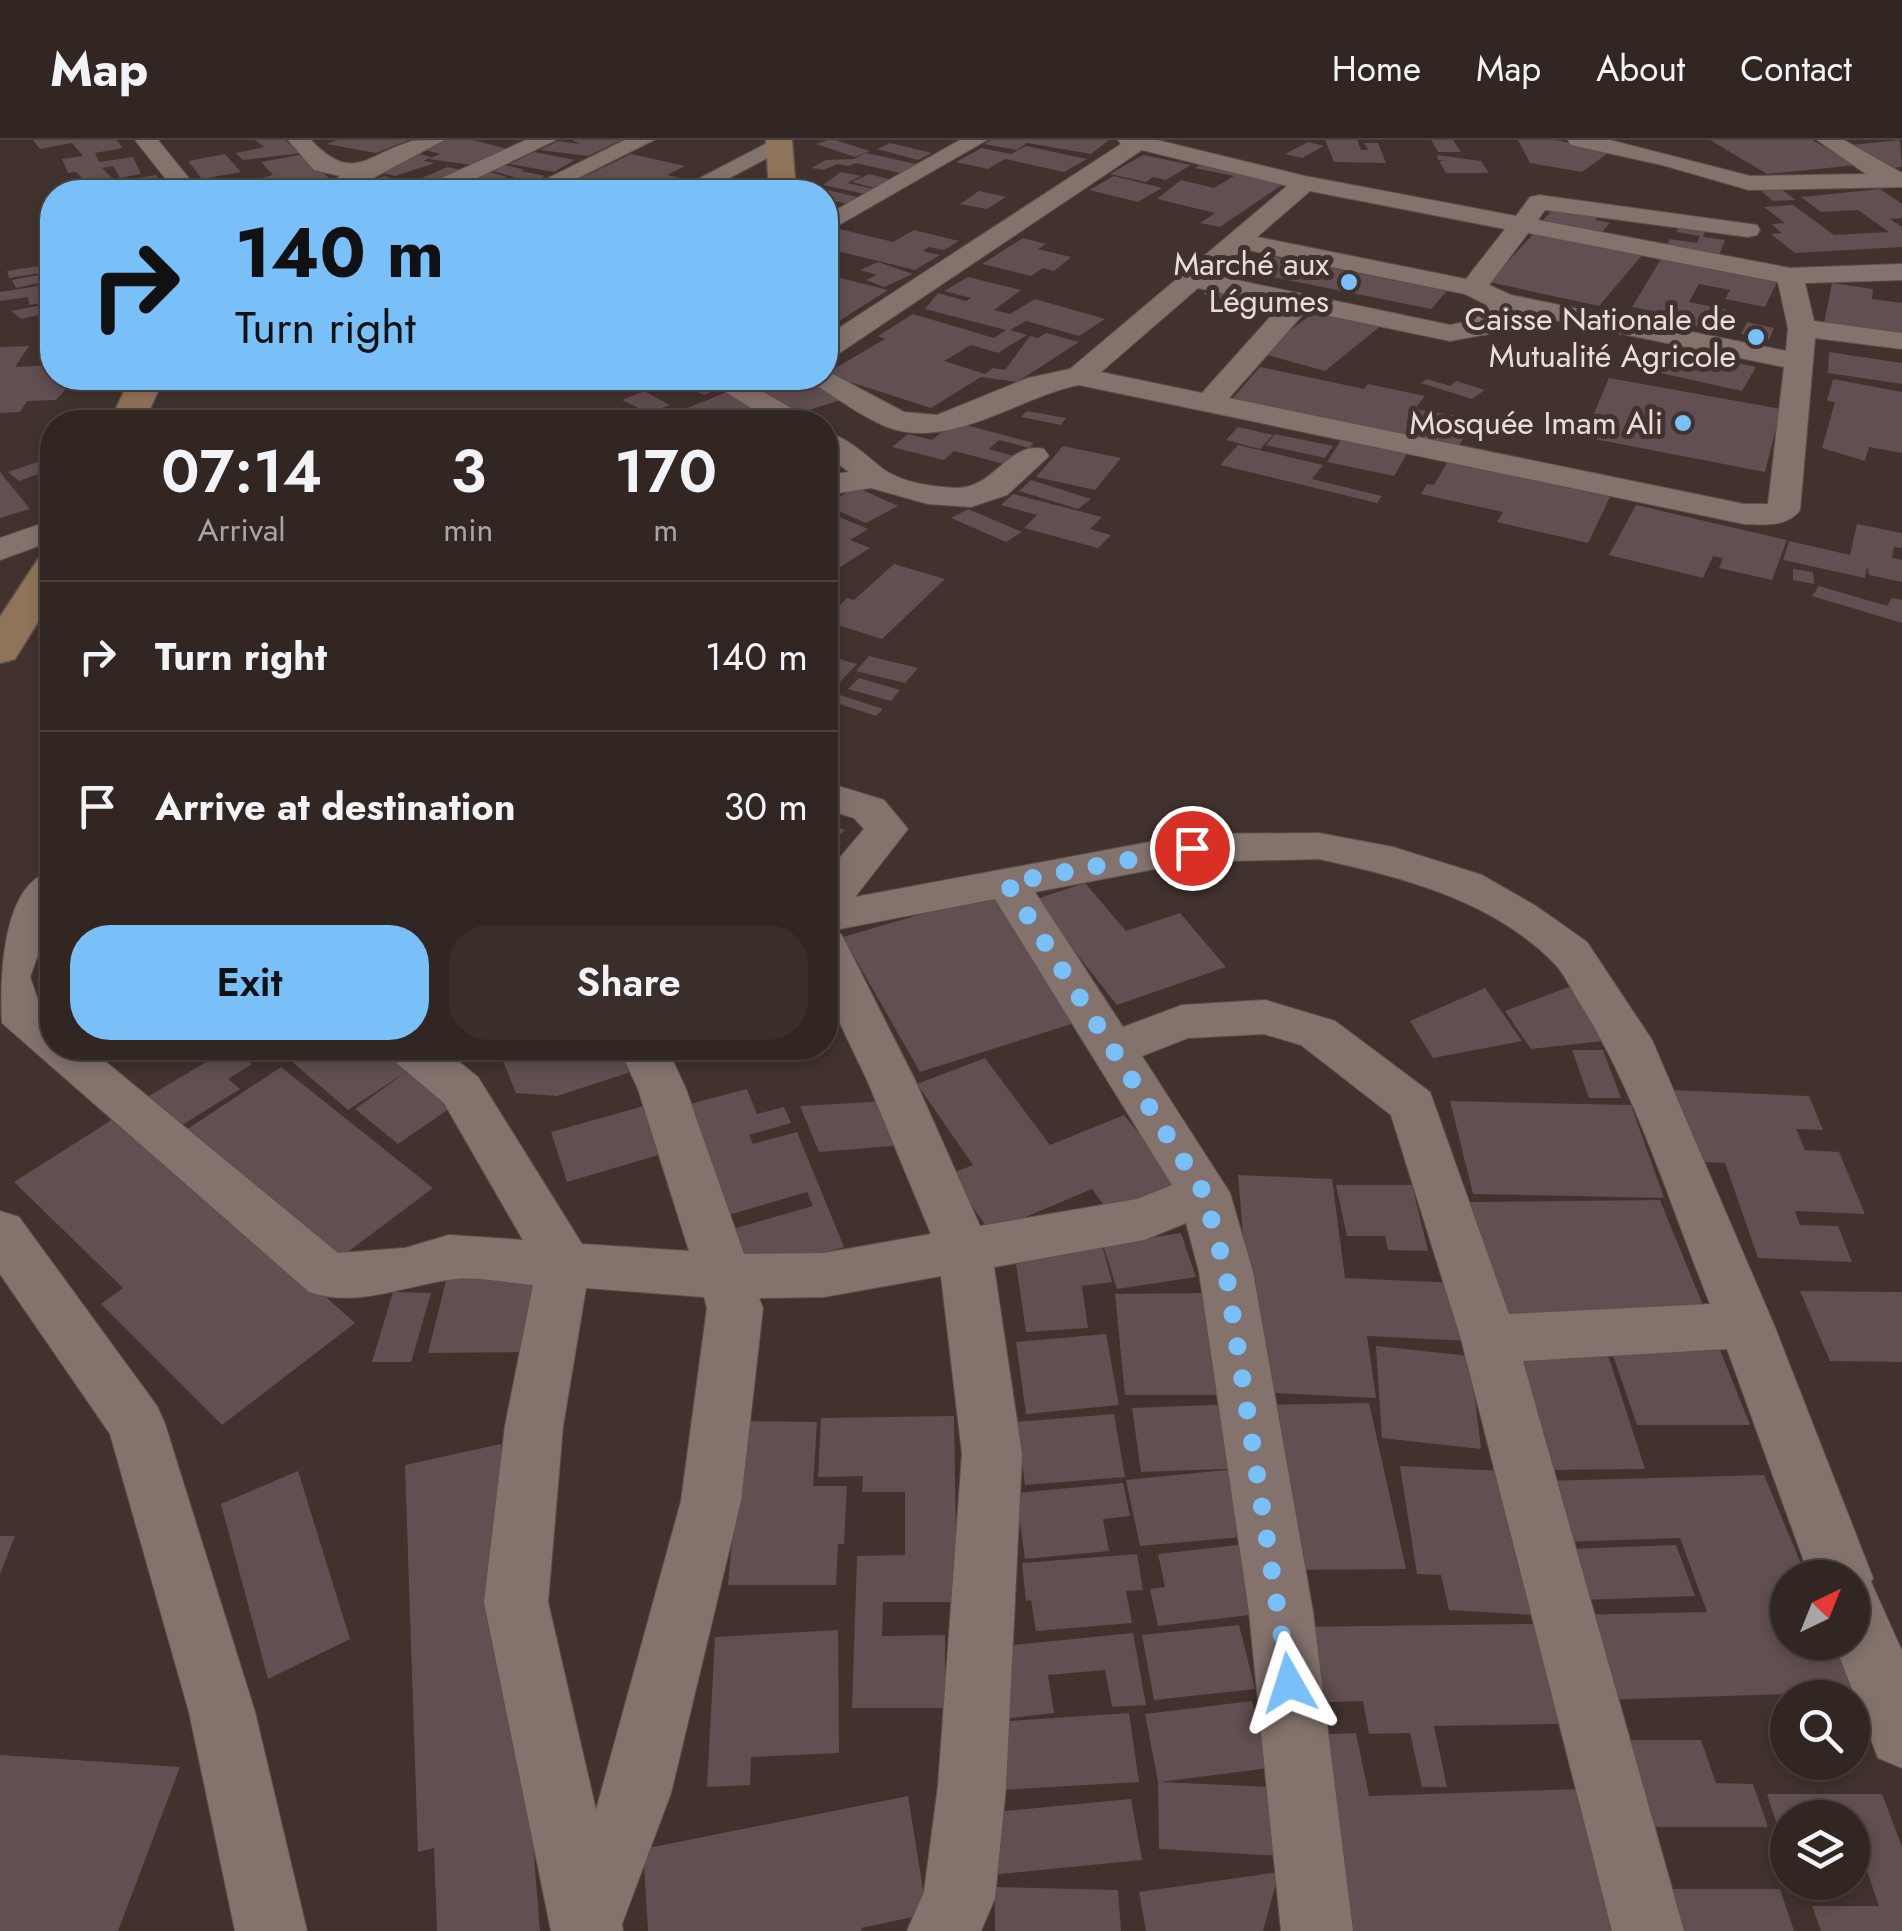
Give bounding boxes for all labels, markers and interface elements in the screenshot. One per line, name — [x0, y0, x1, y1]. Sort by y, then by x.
text: Map — [50, 35, 148, 104]
text: Home — [1332, 44, 1421, 94]
text: Map — [1476, 44, 1541, 94]
text: About — [1596, 44, 1685, 94]
text: Contact — [1740, 44, 1852, 94]
text: 140 m — [235, 202, 444, 303]
icon: right — [70, 220, 200, 350]
place label: Marché aux Légumes — [1173, 241, 1330, 324]
marker: Marché aux Légumes — [1338, 271, 1360, 293]
text: Turn right — [235, 295, 416, 360]
place label: Caisse Nationale de Mutualité Agricole — [1464, 296, 1736, 379]
marker: Caisse Nationale de Mutualité Agricole — [1745, 326, 1767, 348]
place label: Mosquée Imam Ali — [1410, 400, 1663, 446]
marker: Mosquée Imam Ali — [1672, 412, 1694, 434]
text: 07:14 — [161, 428, 322, 515]
text: 3 — [450, 428, 486, 515]
text: 170 — [614, 428, 717, 515]
text: Arrival — [198, 507, 286, 553]
text: min — [443, 507, 493, 553]
text: m — [653, 507, 678, 553]
icon: right — [70, 629, 125, 684]
text: Turn right — [155, 629, 327, 684]
text: 140 m — [705, 629, 808, 684]
icon: arrive — [70, 779, 125, 834]
text: Arrive at destination — [155, 779, 516, 834]
text: 30 m — [723, 779, 808, 834]
pin — [1150, 806, 1235, 891]
icon: arrive — [1165, 821, 1220, 876]
button: Exit — [70, 925, 429, 1040]
button: Share — [449, 925, 808, 1040]
north arrow — [1770, 1560, 1870, 1660]
map controls — [1770, 1560, 1870, 1900]
position arrow — [1237, 1631, 1341, 1735]
button: search — [1770, 1680, 1870, 1780]
button: layers — [1770, 1800, 1870, 1900]

